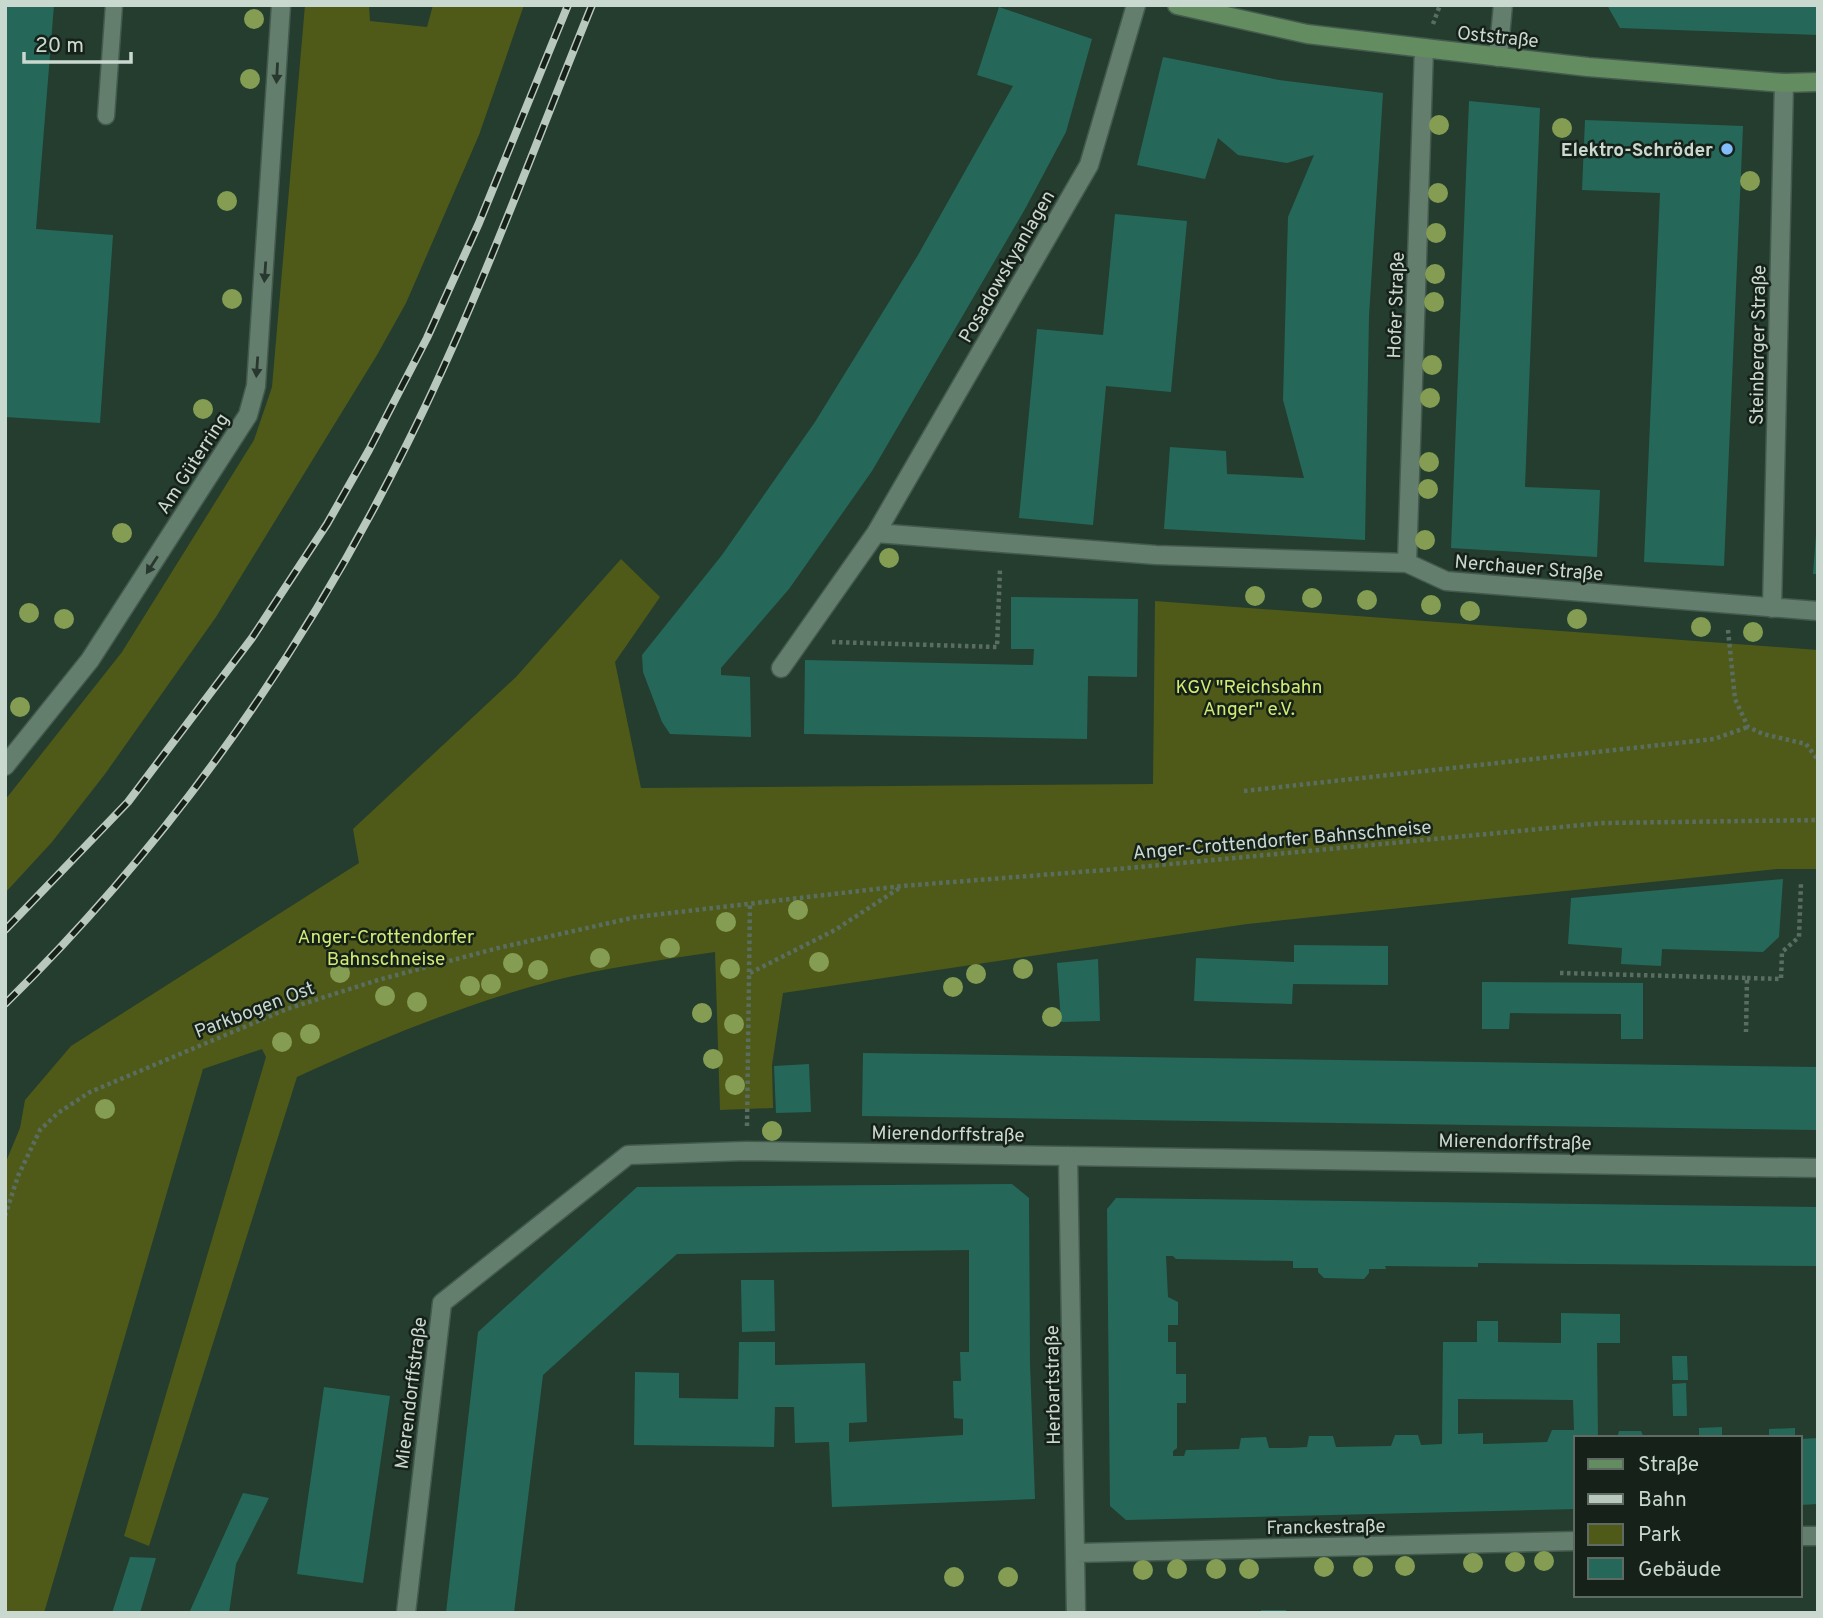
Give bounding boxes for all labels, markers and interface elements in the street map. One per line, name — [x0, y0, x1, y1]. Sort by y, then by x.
scale bar — [24, 21, 131, 65]
street label: Oststraße — [1456, 22, 1540, 54]
text: 20 m — [35, 33, 84, 60]
one-way arrow — [271, 63, 282, 85]
place label: Elektro-Schröder — [1561, 139, 1713, 163]
marker: Elektro-Schröder — [1719, 141, 1735, 157]
street label: Posadowskyanlagen — [954, 186, 1061, 348]
street label: Hofer Straße — [1383, 251, 1411, 359]
one-way arrow — [259, 262, 270, 284]
street label: Steinberger Straße — [1746, 265, 1772, 425]
one-way arrow — [251, 356, 262, 378]
street label: Am Güterring — [152, 409, 235, 519]
street label: Nerchauer Straße — [1453, 551, 1604, 587]
one-way arrow — [145, 555, 158, 574]
park label: KGV "Reichsbahn Anger" e.V. — [1176, 676, 1322, 722]
street label: Anger-Crottendorfer Bahnschneise — [1132, 816, 1432, 866]
park label: Anger-Crottendorfer Bahnschneise — [298, 926, 475, 972]
street label: Parkbogen Ost — [191, 977, 318, 1045]
street label: Mierendorffstraße — [871, 1122, 1025, 1148]
street label: Mierendorffstraße — [1438, 1130, 1592, 1156]
street label: Mierendorffstraße — [391, 1316, 433, 1471]
street label: Herbartstraße — [1041, 1325, 1067, 1445]
legend — [1574, 1436, 1802, 1597]
text: Straße — [1638, 1452, 1699, 1479]
text: Bahn — [1638, 1487, 1687, 1514]
street label: Franckestraße — [1266, 1515, 1386, 1541]
text: Park — [1638, 1522, 1681, 1549]
text: Gebäude — [1638, 1557, 1721, 1584]

